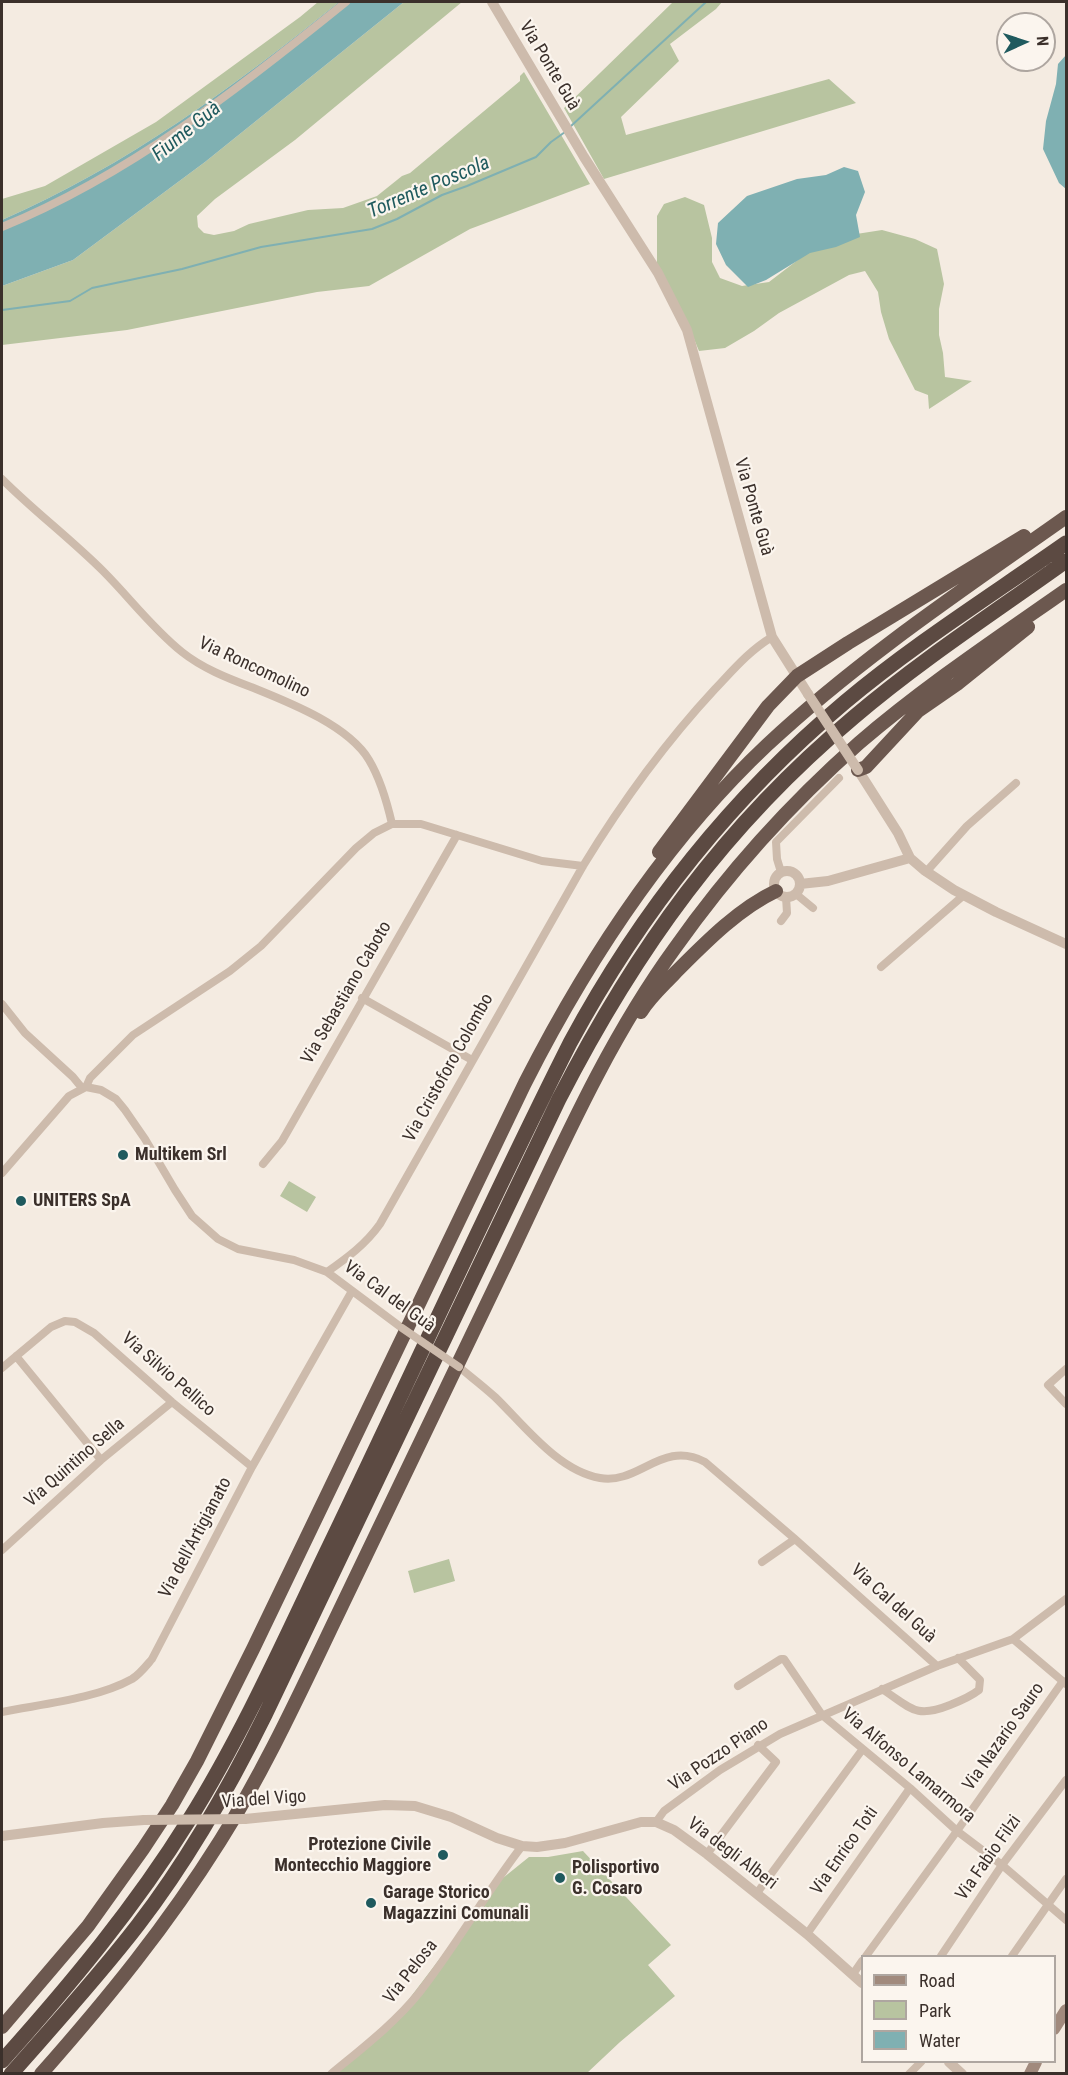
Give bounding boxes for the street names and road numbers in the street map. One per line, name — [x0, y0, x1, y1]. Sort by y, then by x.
street label: Via Ponte Guà — [514, 17, 584, 115]
street label: Via Ponte Guà — [729, 456, 777, 558]
street label: Via Roncomolino — [195, 633, 313, 703]
street label: Via Sebastiano Caboto — [297, 918, 397, 1068]
street label: Via Cristoforo Colombo — [399, 990, 499, 1146]
street label: Via Cal del Guà — [339, 1257, 439, 1337]
street label: Via Silvio Pellico — [117, 1328, 219, 1422]
street label: Via Quintino Sella — [21, 1414, 129, 1512]
street label: Via dell'Artigianato — [155, 1474, 237, 1602]
street label: Via Cal del Guà — [846, 1560, 940, 1648]
street label: Via Nazario Sauro — [959, 1679, 1049, 1795]
street label: Via Alfonso Lamarmora — [837, 1704, 979, 1828]
street label: Via Pozzo Piano — [665, 1714, 773, 1796]
street label: Via del Vigo — [221, 1786, 307, 1814]
street label: Via Enrico Toti — [807, 1803, 883, 1899]
street label: Via Fabio Filzi — [952, 1811, 1026, 1905]
street label: Via degli Alberi — [683, 1813, 781, 1895]
street label: Via Pelosa — [379, 1936, 443, 2008]

